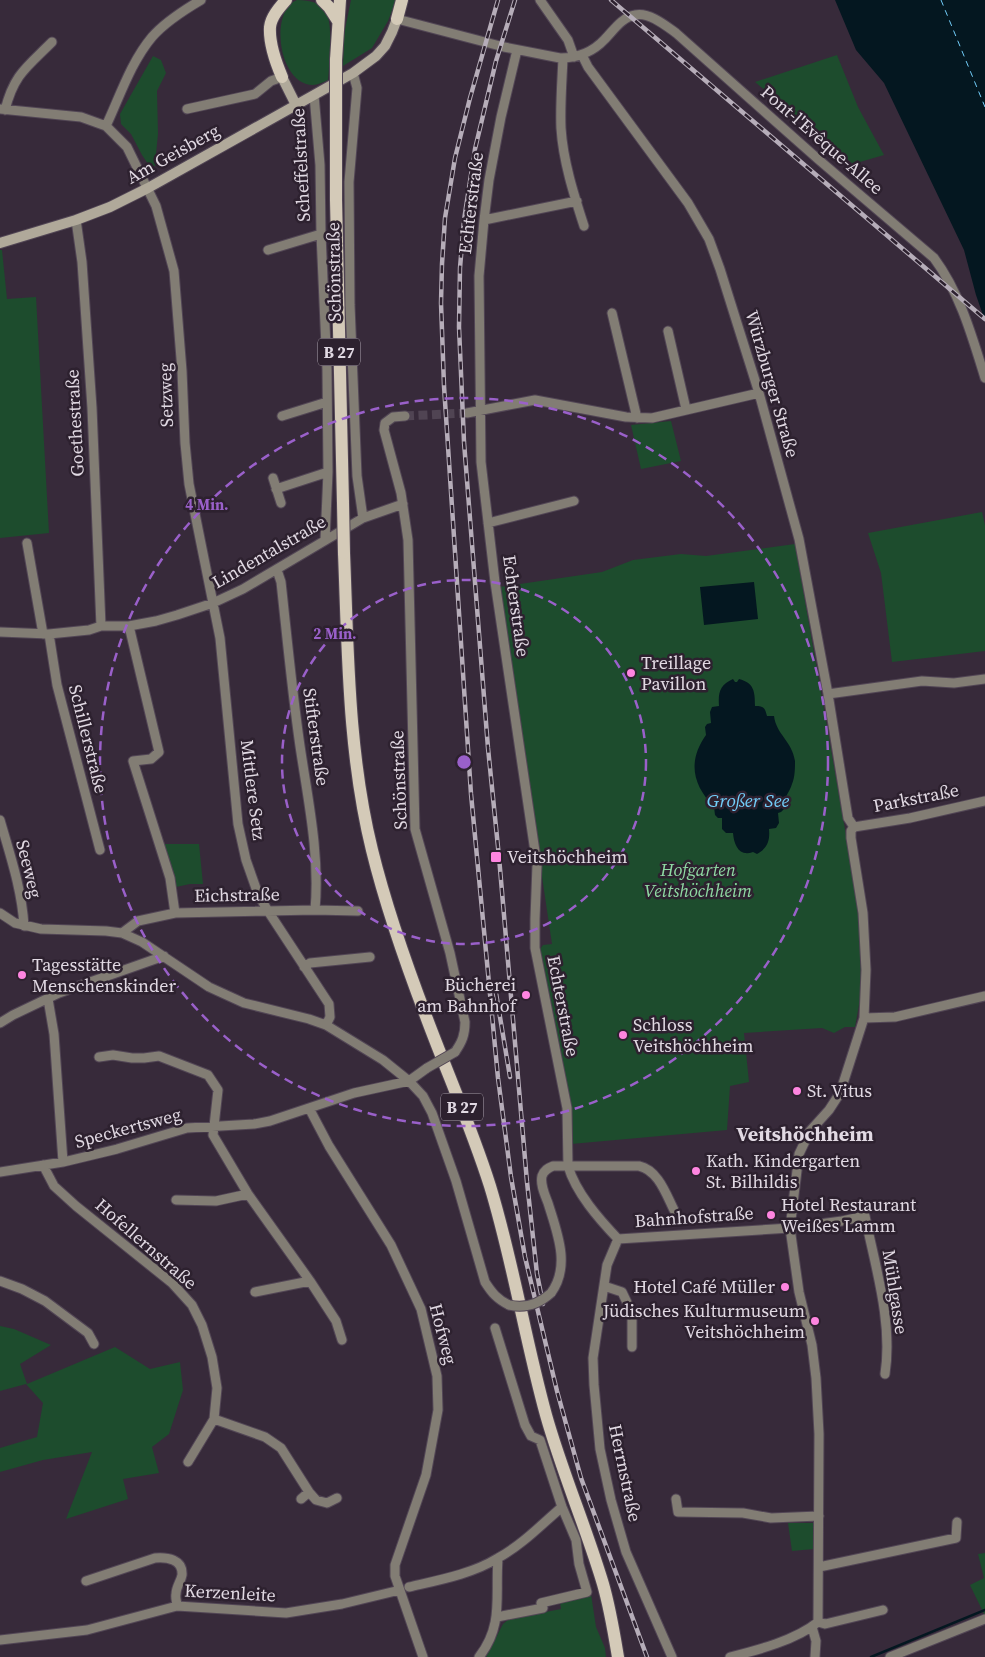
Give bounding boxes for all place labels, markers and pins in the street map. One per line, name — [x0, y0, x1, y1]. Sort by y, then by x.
place label: Treillage Pavillon — [641, 650, 711, 696]
marker: Treillage Pavillon — [625, 667, 637, 679]
centre of rings — [455, 753, 473, 771]
place label: Veitshöchheim — [507, 844, 628, 869]
marker: Veitshöchheim — [489, 850, 503, 864]
place label: Tagesstätte Menschenskinder — [32, 952, 176, 998]
marker: Tagesstätte Menschenskinder — [16, 969, 28, 981]
place label: Bücherei am Bahnhof — [417, 972, 518, 1018]
marker: Bücherei am Bahnhof — [520, 989, 532, 1001]
place label: Schloss Veitshöchheim — [633, 1012, 754, 1058]
marker: Schloss Veitshöchheim — [617, 1029, 629, 1041]
place label: St. Vitus — [807, 1078, 872, 1103]
marker: St. Vitus — [791, 1085, 803, 1097]
place label: Kath. Kindergarten St. Bilhildis — [706, 1148, 860, 1194]
marker: Kath. Kindergarten St. Bilhildis — [690, 1165, 702, 1177]
place label: Hotel Restaurant Weißes Lamm — [781, 1192, 916, 1238]
marker: Hotel Restaurant Weißes Lamm — [765, 1209, 777, 1221]
place label: Hotel Café Müller — [633, 1274, 775, 1299]
marker: Hotel Café Müller — [779, 1281, 791, 1293]
place label: Jüdisches Kulturmuseum Veitshöchheim — [602, 1298, 805, 1344]
marker: Jüdisches Kulturmuseum Veitshöchheim — [809, 1315, 821, 1327]

